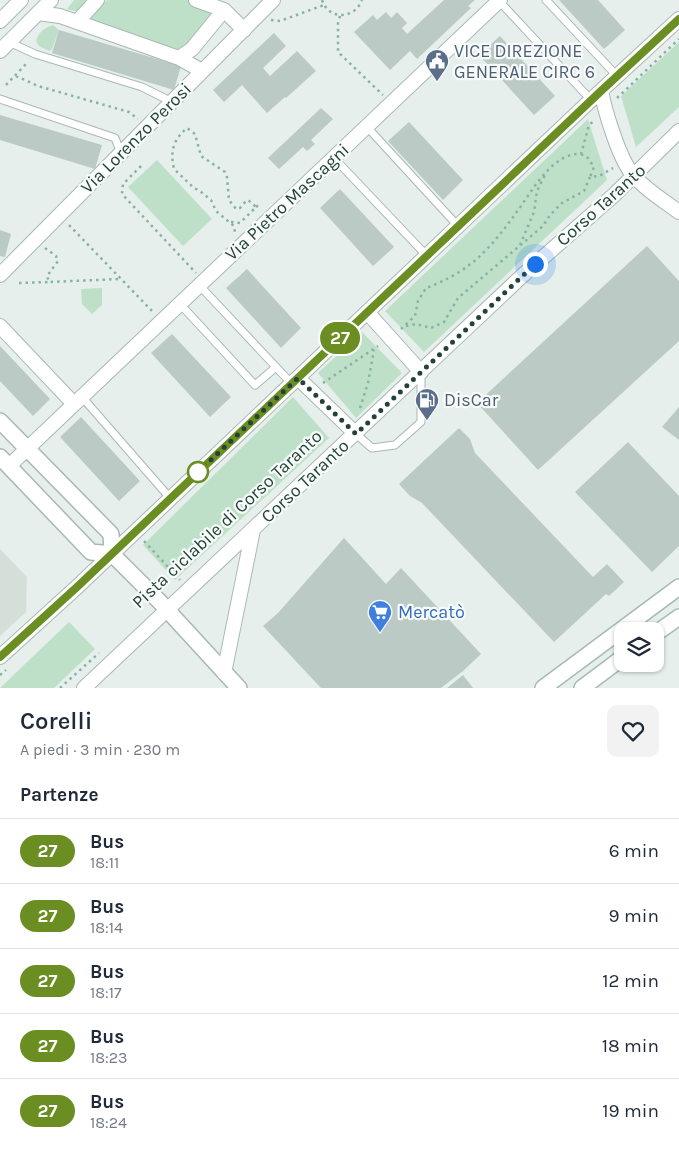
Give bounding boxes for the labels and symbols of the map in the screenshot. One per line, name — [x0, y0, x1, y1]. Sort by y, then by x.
place label: VICE DIREZIONE GENERALE CIRC 6 — [454, 40, 595, 83]
public building icon: VICE DIREZIONE GENERALE CIRC 6 — [424, 48, 450, 82]
street label: Via Lorenzo Perosi — [76, 78, 196, 198]
street label: Via Pietro Mascagni — [220, 139, 354, 265]
street label: Corso Taranto — [552, 159, 650, 251]
your location — [523, 252, 548, 277]
line badge: 27 — [318, 322, 362, 354]
fuel station icon: DisCar — [414, 387, 440, 421]
place label: DisCar — [444, 389, 499, 411]
street label: Pista ciclabile di Corso Taranto — [127, 425, 327, 613]
street label: Corso Taranto — [256, 435, 354, 527]
unlabelled marker — [187, 461, 209, 483]
supermarket icon: Mercatò — [367, 599, 393, 633]
place label: Mercatò — [398, 601, 465, 623]

